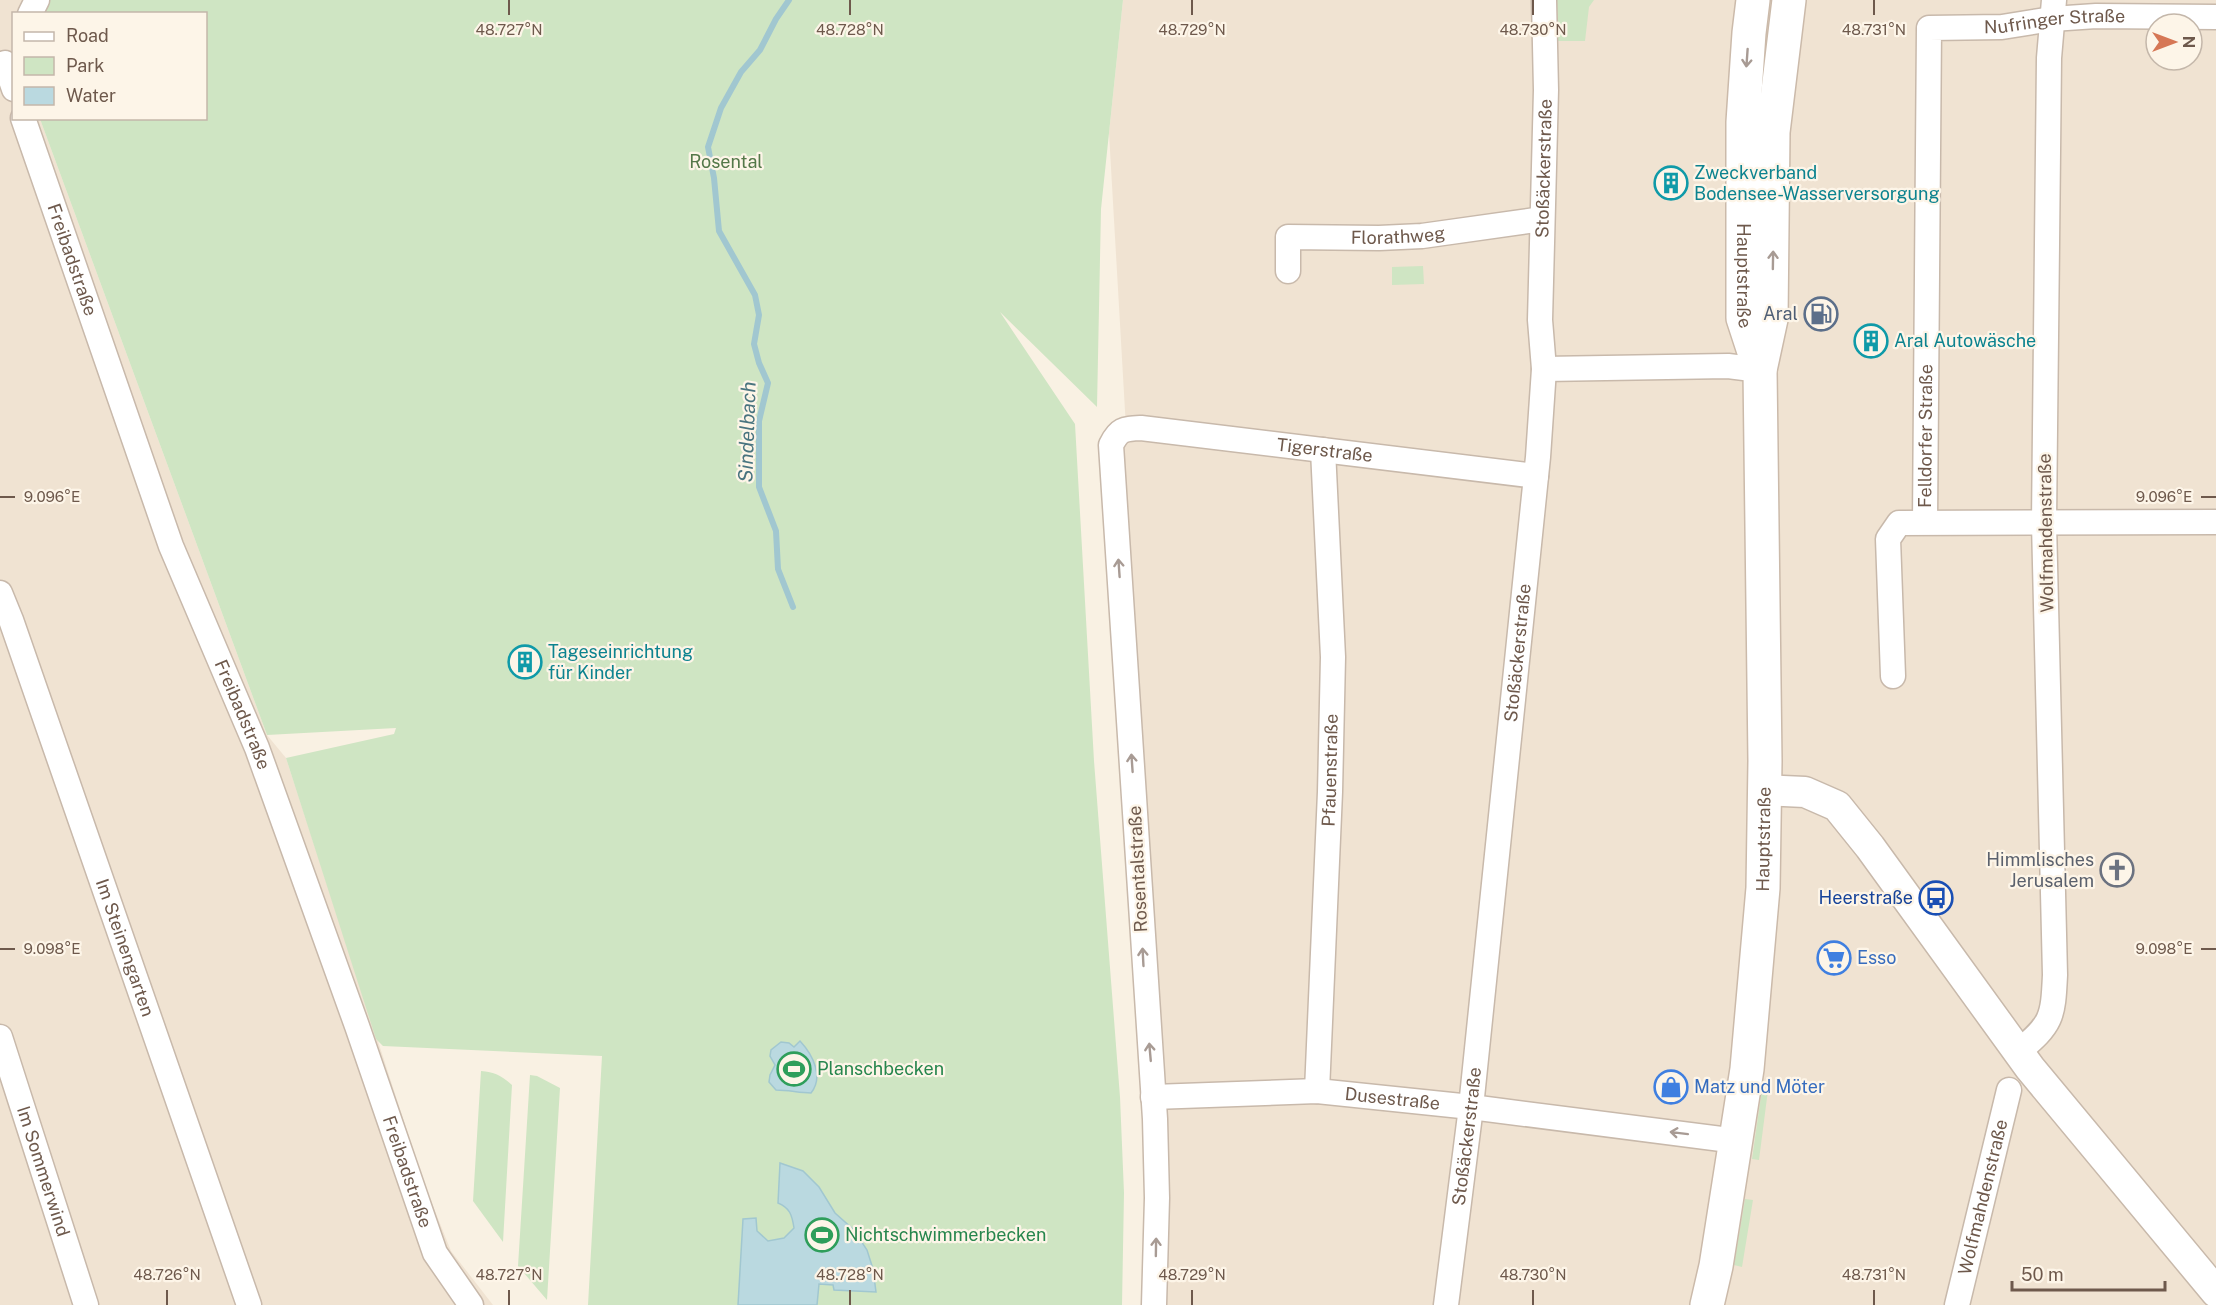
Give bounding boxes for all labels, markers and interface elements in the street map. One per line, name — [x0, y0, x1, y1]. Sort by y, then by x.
street label: Nufringer Straße — [1984, 5, 2125, 38]
legend — [12, 12, 207, 120]
north arrow — [2144, 12, 2204, 72]
text: 48.727°N — [475, 21, 543, 38]
text: 48.728°N — [816, 21, 884, 38]
text: 48.729°N — [1158, 21, 1226, 38]
text: 48.730°N — [1499, 21, 1567, 38]
text: 48.731°N — [1842, 21, 1906, 38]
text: Road — [66, 25, 109, 46]
text: N — [2179, 36, 2198, 48]
one-way arrow — [1741, 48, 1752, 68]
text: Park — [66, 55, 104, 76]
text: Water — [66, 85, 116, 106]
street label: Stoßäckerstraße — [1531, 99, 1556, 238]
park label: Rosental — [689, 151, 763, 172]
place label: Zweckverband Bodensee-Wasserversorgung — [1694, 162, 1940, 204]
building icon: Zweckverband Bodensee-Wasserversorgung — [1653, 165, 1689, 201]
street label: Freibadstraße — [43, 201, 102, 318]
street label: Florathweg — [1351, 222, 1446, 248]
street label: Hauptstraße — [1733, 223, 1757, 331]
one-way arrow — [1767, 251, 1778, 271]
fuel station icon: Aral — [1803, 296, 1839, 332]
place label: Aral — [1763, 303, 1798, 324]
building icon: Aral Autowäsche — [1853, 323, 1889, 359]
place label: Aral Autowäsche — [1894, 330, 2036, 351]
street label: Felldorfer Straße — [1914, 364, 1936, 508]
water label: Sindelbach — [733, 381, 761, 483]
street label: Tigerstraße — [1276, 434, 1374, 466]
street label: Wolfmahdenstraße — [2034, 453, 2057, 613]
text: 9.096°E — [24, 488, 80, 505]
text: 9.096°E — [2136, 488, 2192, 505]
one-way arrow — [1113, 558, 1124, 578]
street label: Stoßäckerstraße — [1500, 583, 1535, 723]
place label: Tageseinrichtung für Kinder — [548, 641, 693, 683]
building icon: Tageseinrichtung für Kinder — [507, 644, 543, 680]
street label: Freibadstraße — [211, 656, 275, 772]
street label: Pfauenstraße — [1317, 714, 1342, 827]
one-way arrow — [1126, 753, 1137, 773]
street label: Hauptstraße — [1752, 786, 1775, 892]
street label: Rosentalstraße — [1124, 805, 1151, 933]
place label: Himmlisches Jerusalem — [1986, 849, 2094, 891]
church icon: Himmlisches Jerusalem — [2099, 852, 2135, 888]
street label: Im Steinengarten — [92, 876, 159, 1019]
bus stop icon: Heerstraße — [1918, 880, 1954, 916]
place label: Heerstraße — [1819, 887, 1913, 908]
text: 9.098°E — [23, 940, 81, 957]
supermarket icon: Esso — [1816, 940, 1852, 976]
text: 9.098°E — [2135, 940, 2193, 957]
place label: Esso — [1857, 947, 1896, 968]
one-way arrow — [1138, 948, 1149, 968]
one-way arrow — [1144, 1042, 1155, 1062]
sports icon: Planschbecken — [776, 1051, 812, 1087]
place label: Planschbecken — [817, 1058, 944, 1079]
street label: Stoßäckerstraße — [1448, 1066, 1485, 1207]
shop icon: Matz und Möter — [1653, 1069, 1689, 1105]
place label: Matz und Möter — [1694, 1076, 1825, 1097]
street label: Dusestraße — [1344, 1083, 1441, 1114]
street label: Im Sommerwind — [13, 1103, 74, 1239]
street label: Freibadstraße — [379, 1113, 437, 1230]
street label: Wolfmahdenstraße — [1954, 1117, 2012, 1277]
one-way arrow — [1670, 1128, 1690, 1139]
sports icon: Nichtschwimmerbecken — [804, 1217, 840, 1253]
place label: Nichtschwimmerbecken — [845, 1224, 1046, 1245]
one-way arrow — [1151, 1237, 1162, 1257]
scale bar — [2012, 1254, 2165, 1292]
text: 50 m — [2021, 1264, 2064, 1285]
text: 48.726°N — [133, 1266, 201, 1283]
text: 48.727°N — [475, 1266, 543, 1283]
text: 48.728°N — [816, 1266, 884, 1283]
text: 48.729°N — [1158, 1266, 1226, 1283]
text: 48.730°N — [1499, 1266, 1567, 1283]
text: 48.731°N — [1842, 1266, 1906, 1283]

